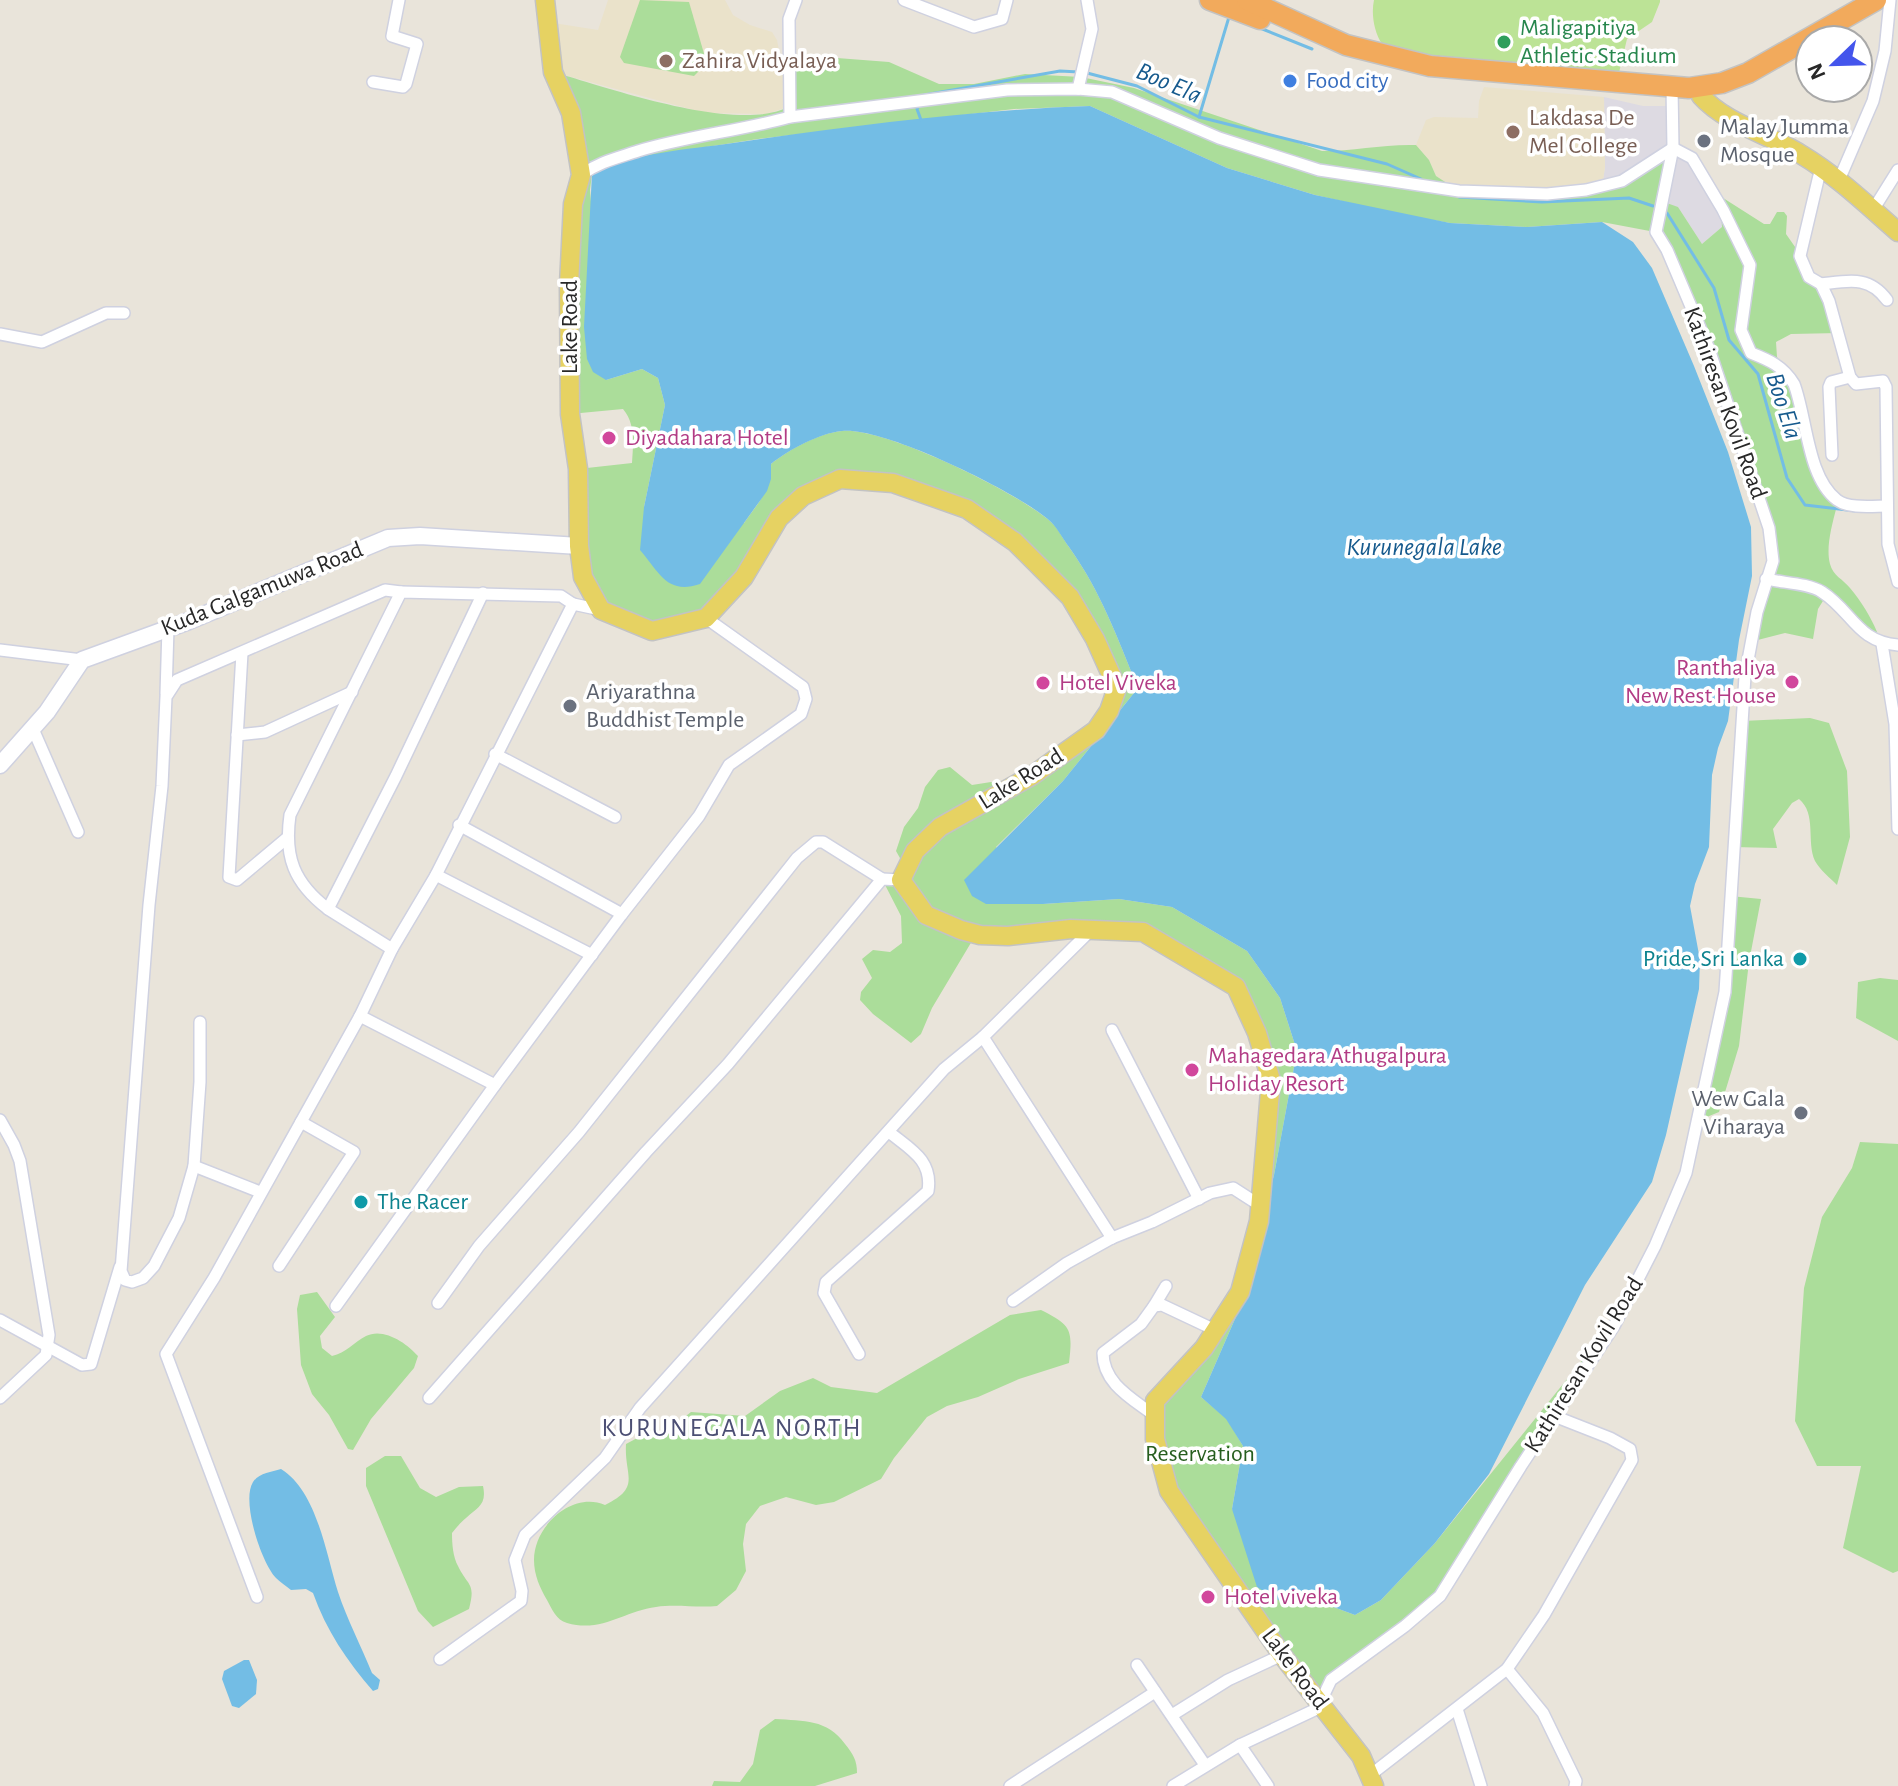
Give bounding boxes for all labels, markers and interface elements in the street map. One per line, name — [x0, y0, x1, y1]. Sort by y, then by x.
place label: Maligapitiya Athletic Stadium — [1520, 16, 1677, 68]
north arrow — [1794, 24, 1874, 104]
marker: Maligapitiya Athletic Stadium — [1495, 33, 1513, 51]
place label: Zahira Vidyalaya — [682, 49, 837, 73]
marker: Zahira Vidyalaya — [657, 52, 675, 70]
water label: Boo Ela — [1133, 58, 1205, 108]
text: N — [1803, 60, 1830, 83]
place label: Food city — [1306, 69, 1388, 93]
marker: Food city — [1281, 72, 1299, 90]
place label: Lakdasa De Mel College — [1529, 106, 1638, 158]
place label: Malay Jumma Mosque — [1720, 115, 1849, 167]
marker: Lakdasa De Mel College — [1504, 123, 1522, 141]
marker: Malay Jumma Mosque — [1695, 132, 1713, 150]
street label: Lake Road — [558, 280, 582, 374]
street label: Kathiresan Kovil Road — [1679, 304, 1771, 502]
water label: Boo Ela — [1761, 370, 1807, 442]
place label: Diyadahara Hotel — [625, 426, 789, 450]
marker: Diyadahara Hotel — [600, 429, 618, 447]
water label: Kurunegala Lake — [1346, 534, 1502, 560]
street label: Kuda Galgamuwa Road — [158, 538, 366, 640]
place label: Ranthaliya New Rest House — [1625, 656, 1776, 708]
place label: Hotel Viveka — [1059, 671, 1177, 695]
marker: Ranthaliya New Rest House — [1783, 673, 1801, 691]
marker: Hotel Viveka — [1034, 674, 1052, 692]
place label: Ariyarathna Buddhist Temple — [586, 680, 744, 732]
marker: Ariyarathna Buddhist Temple — [561, 697, 579, 715]
street label: Lake Road — [975, 744, 1067, 814]
place label: Pride, Sri Lanka — [1643, 947, 1784, 971]
marker: Pride, Sri Lanka — [1791, 950, 1809, 968]
place label: Mahagedara Athugalpura Holiday Resort — [1208, 1044, 1447, 1096]
marker: Mahagedara Athugalpura Holiday Resort — [1183, 1061, 1201, 1079]
place label: Wew Gala Viharaya — [1691, 1087, 1785, 1139]
marker: Wew Gala Viharaya — [1792, 1104, 1810, 1122]
place label: The Racer — [377, 1190, 468, 1214]
marker: The Racer — [352, 1193, 370, 1211]
street label: Kathiresan Kovil Road — [1520, 1273, 1648, 1457]
district label: KURUNEGALA NORTH — [601, 1415, 863, 1441]
park label: Reservation — [1145, 1442, 1255, 1466]
place label: Hotel viveka — [1224, 1585, 1338, 1609]
marker: Hotel viveka — [1199, 1588, 1217, 1606]
street label: Lake Road — [1257, 1624, 1333, 1714]

